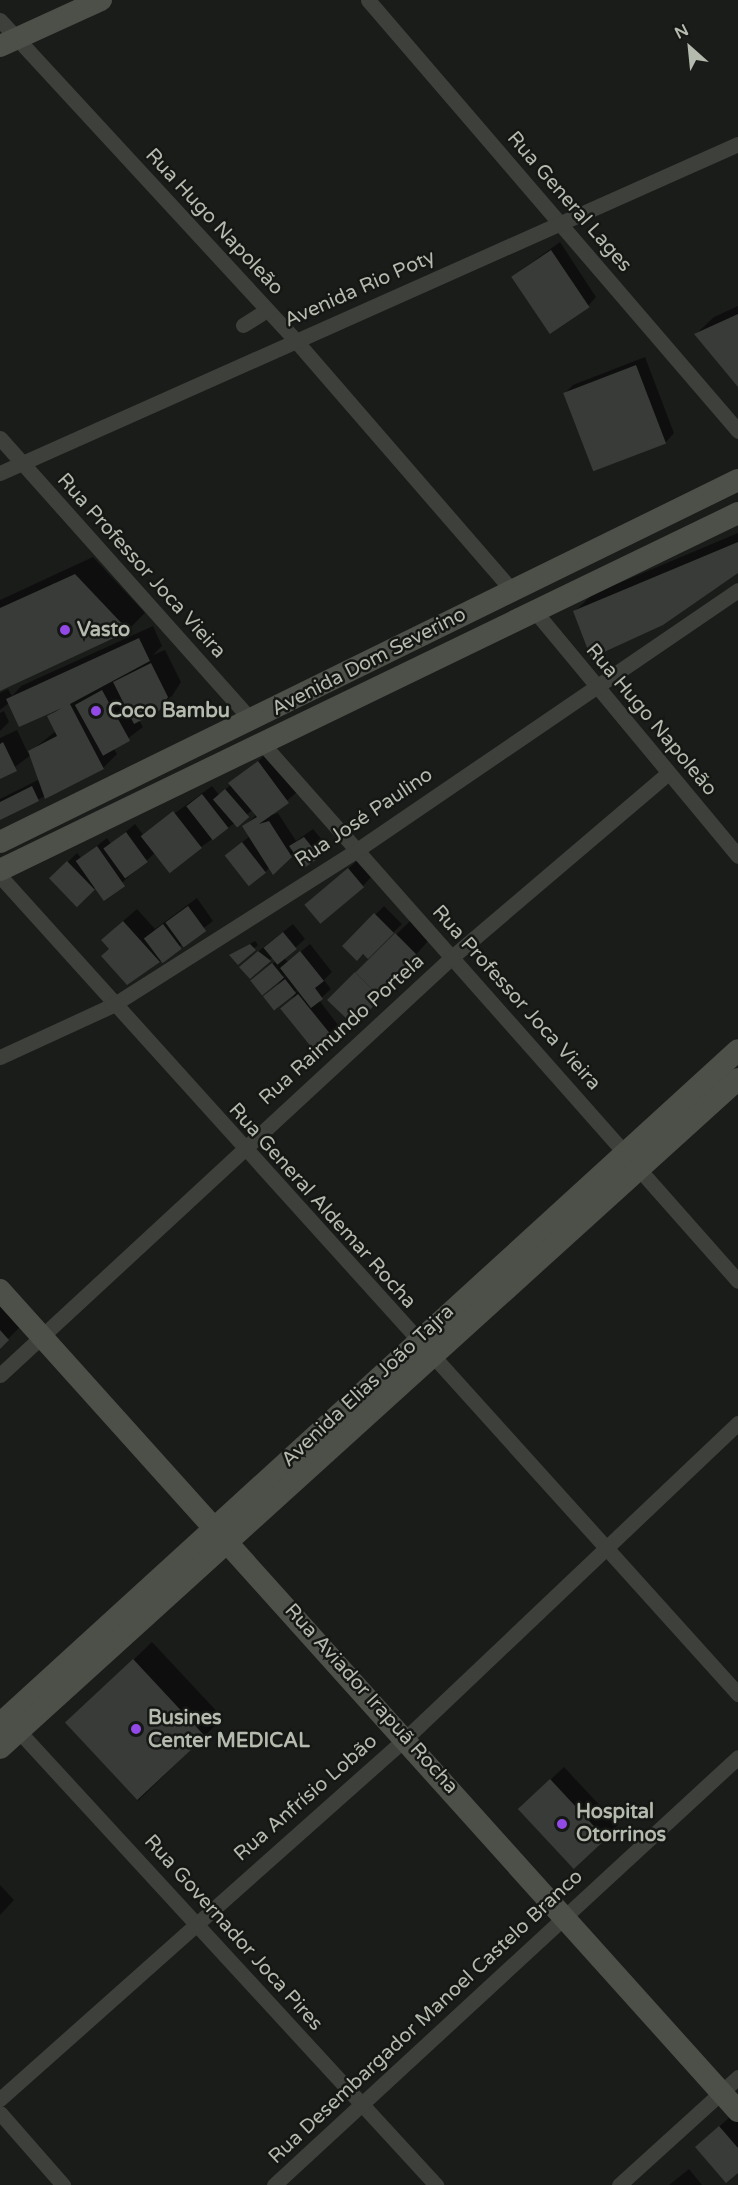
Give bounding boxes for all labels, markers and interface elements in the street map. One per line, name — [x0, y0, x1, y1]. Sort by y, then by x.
north arrow — [660, 18, 720, 78]
text: N — [672, 20, 692, 44]
street label: Rua General Lages — [501, 127, 637, 277]
street label: Rua Hugo Napoleão — [140, 144, 288, 300]
street label: Avenida Rio Poty — [281, 245, 439, 333]
street label: Rua Professor Joca Vieira — [52, 469, 230, 663]
street label: Avenida Dom Severino — [268, 603, 470, 721]
place label: Vasto — [77, 618, 130, 642]
marker: Vasto — [58, 623, 72, 637]
street label: Rua Hugo Napoleão — [580, 639, 722, 801]
place label: Coco Bambu — [108, 699, 230, 723]
marker: Coco Bambu — [89, 704, 103, 718]
street label: Rua José Paulino — [291, 763, 437, 873]
street label: Rua Professor Joca Vieira — [427, 901, 605, 1095]
street label: Rua Raimundo Portela — [254, 949, 430, 1111]
street label: Rua General Aldemar Rocha — [223, 1098, 421, 1314]
street label: Avenida Elias João Tajra — [277, 1300, 459, 1472]
street label: Rua Aviador Irapuã Rocha — [279, 1599, 463, 1799]
place label: Busines Center MEDICAL — [148, 1706, 310, 1753]
marker: Busines Center MEDICAL — [129, 1722, 143, 1736]
street label: Rua Anfrísio Lobão — [230, 1729, 382, 1867]
place label: Hospital Otorrinos — [576, 1800, 666, 1847]
marker: Hospital Otorrinos — [553, 1815, 571, 1833]
street label: Rua Governador Joca Pires — [139, 1830, 327, 2036]
street label: Rua Desembargador Manoel Castelo Branco — [264, 1865, 588, 2169]

